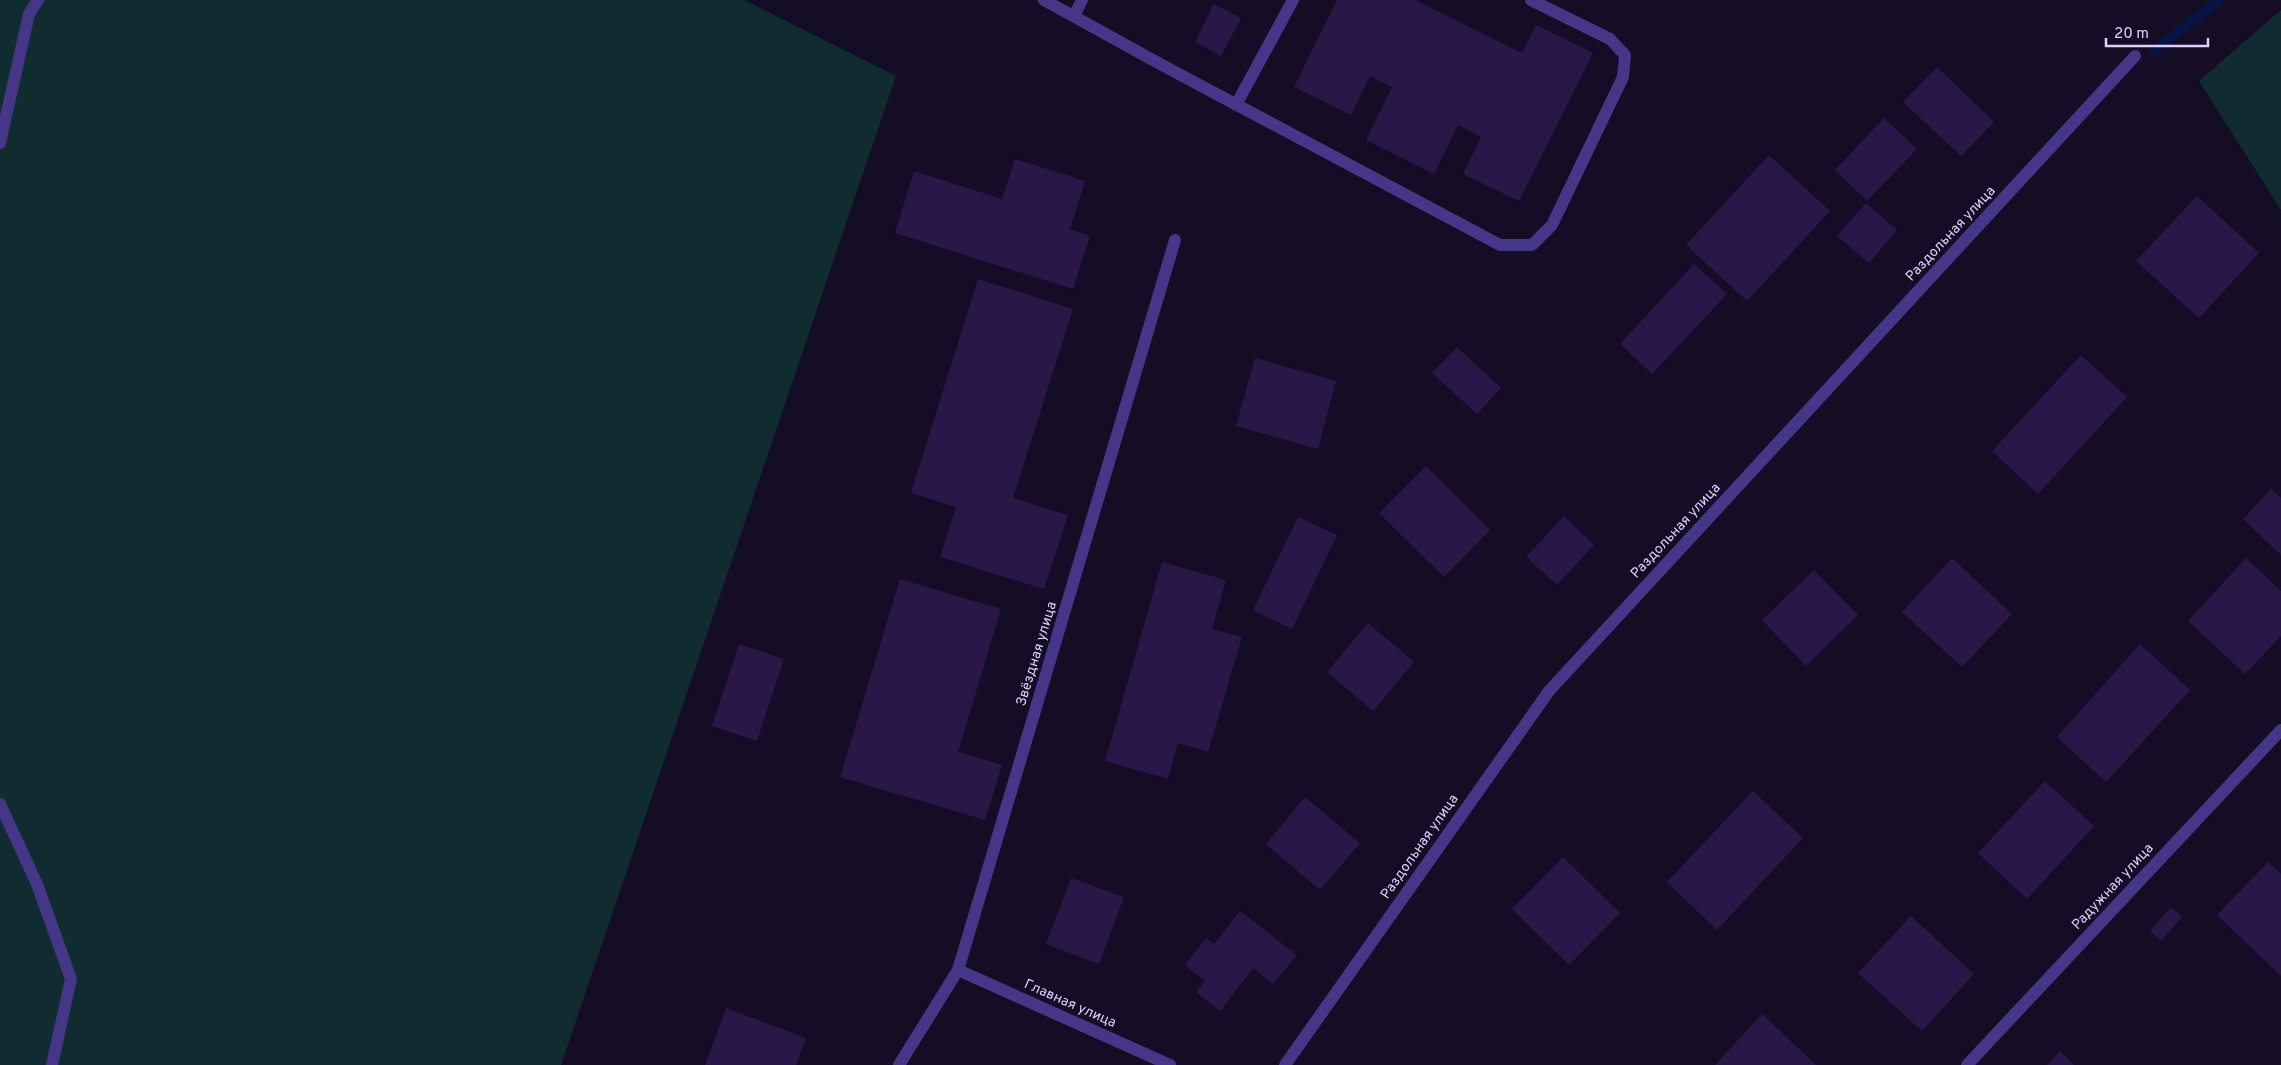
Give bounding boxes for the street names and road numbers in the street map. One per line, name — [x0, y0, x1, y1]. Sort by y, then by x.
street label: Раздольная улица — [1903, 183, 1999, 285]
street label: Раздольная улица — [1628, 480, 1724, 582]
street label: Звёздная улица — [1013, 600, 1061, 708]
street label: Раздольная улица — [1378, 791, 1462, 903]
street label: Радужная улица — [2069, 840, 2157, 934]
street label: Главная улица — [1021, 976, 1119, 1032]

